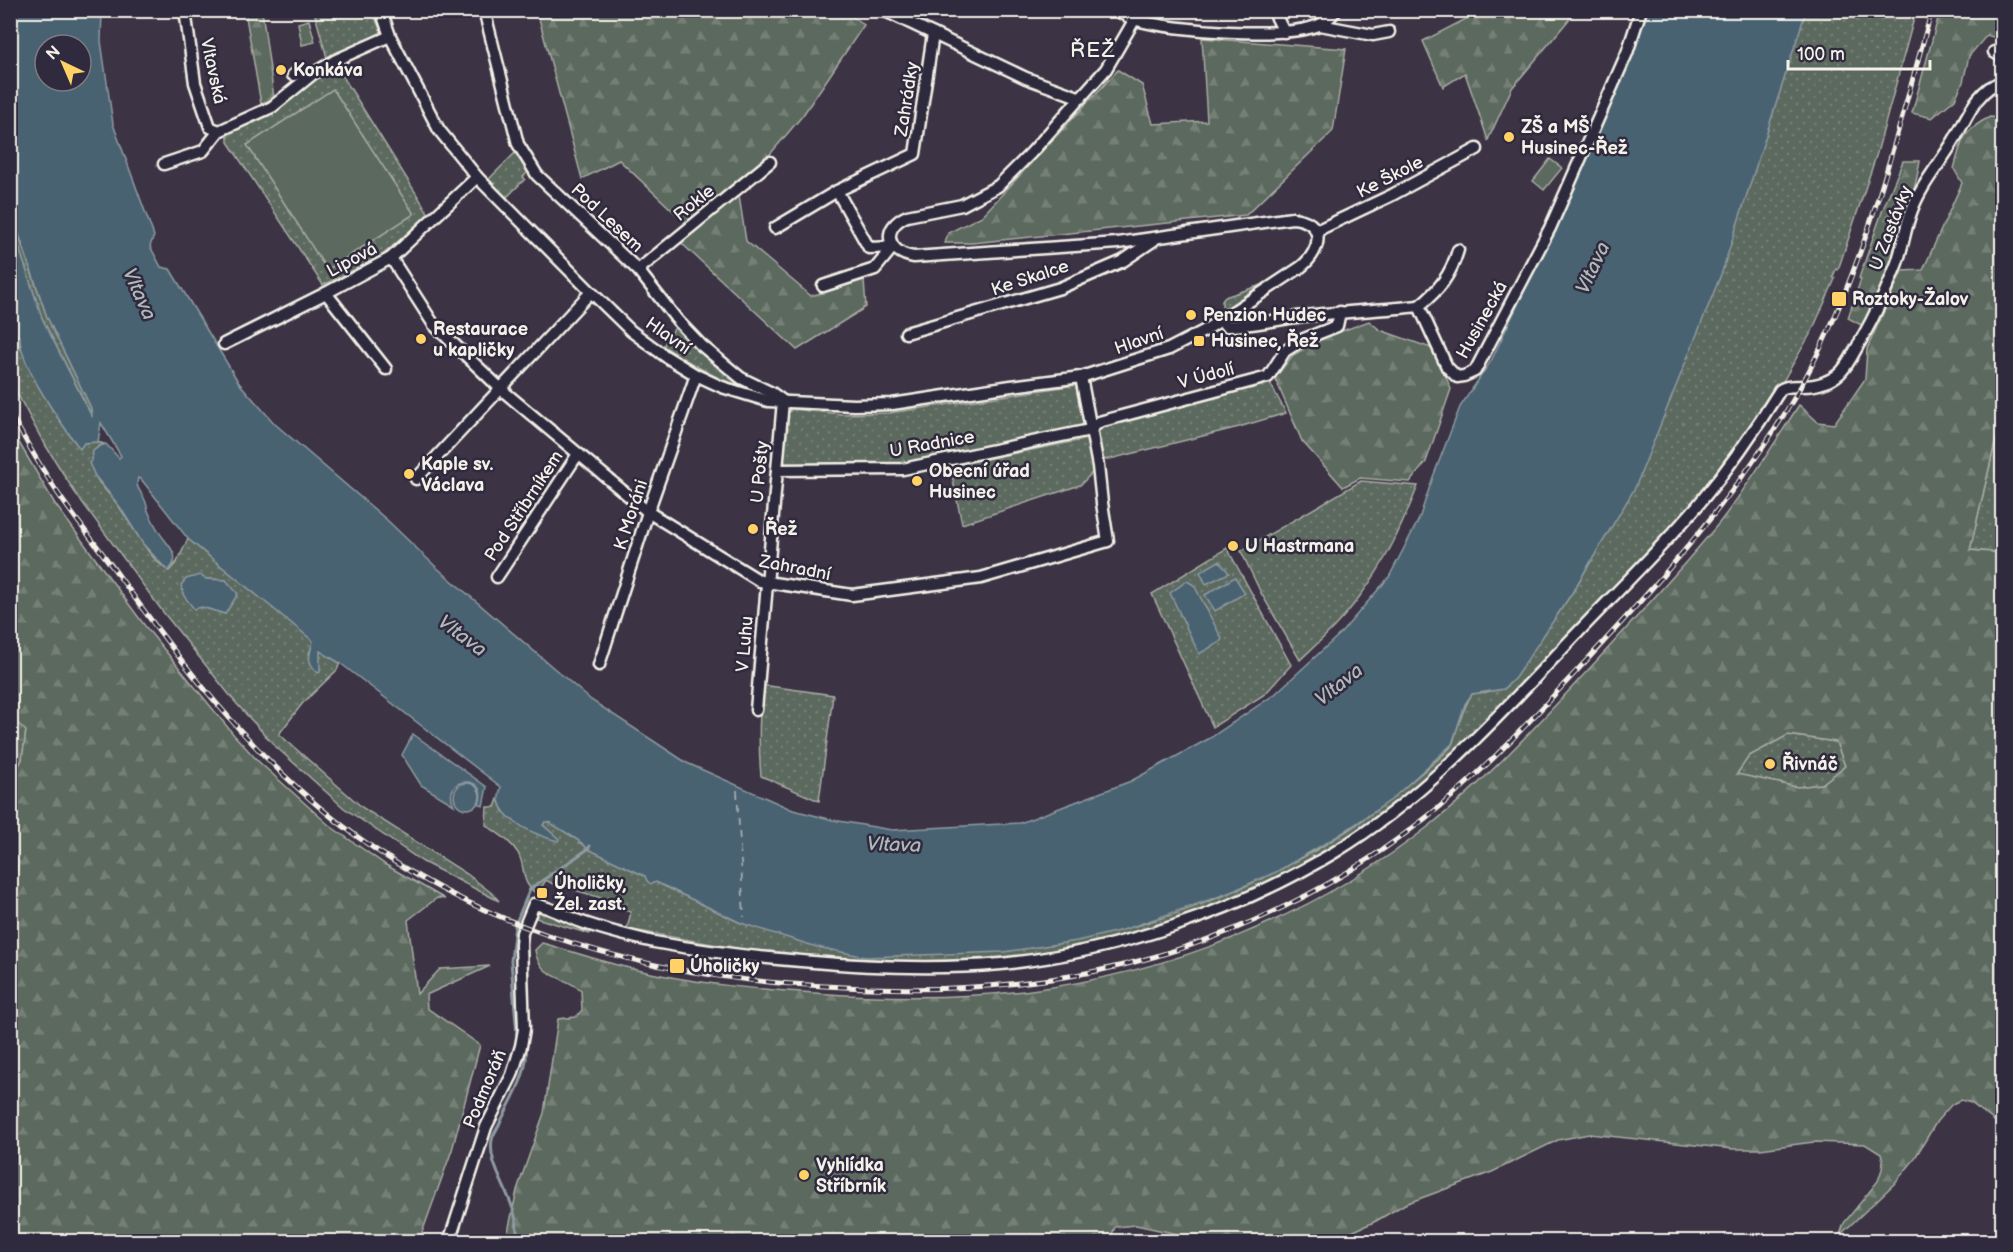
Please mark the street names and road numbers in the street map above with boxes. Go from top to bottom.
street label: Vltavská [196,36,230,106]
street label: Zahrádky [891,59,923,139]
street label: Ke Škole [1353,150,1427,203]
street label: Pod Lesem [567,179,647,257]
street label: Rokle [669,180,719,226]
street label: U Zastávky [1865,182,1917,273]
street label: Lipová [323,238,381,282]
street label: Ke Skalce [989,256,1072,300]
street label: Husinecká [1452,278,1512,362]
street label: Hlavní [641,313,695,359]
street label: Hlavní [1112,323,1167,359]
street label: V Údolí [1175,356,1237,394]
street label: U Radnice [888,426,976,462]
street label: U Pošty [747,439,773,504]
street label: Pod Stříbrníkem [480,447,568,565]
street label: K Moráni [610,477,652,553]
street label: Zahradní [757,551,833,585]
street label: V Luhu [732,615,758,673]
street label: Podmoráň [459,1047,511,1131]

